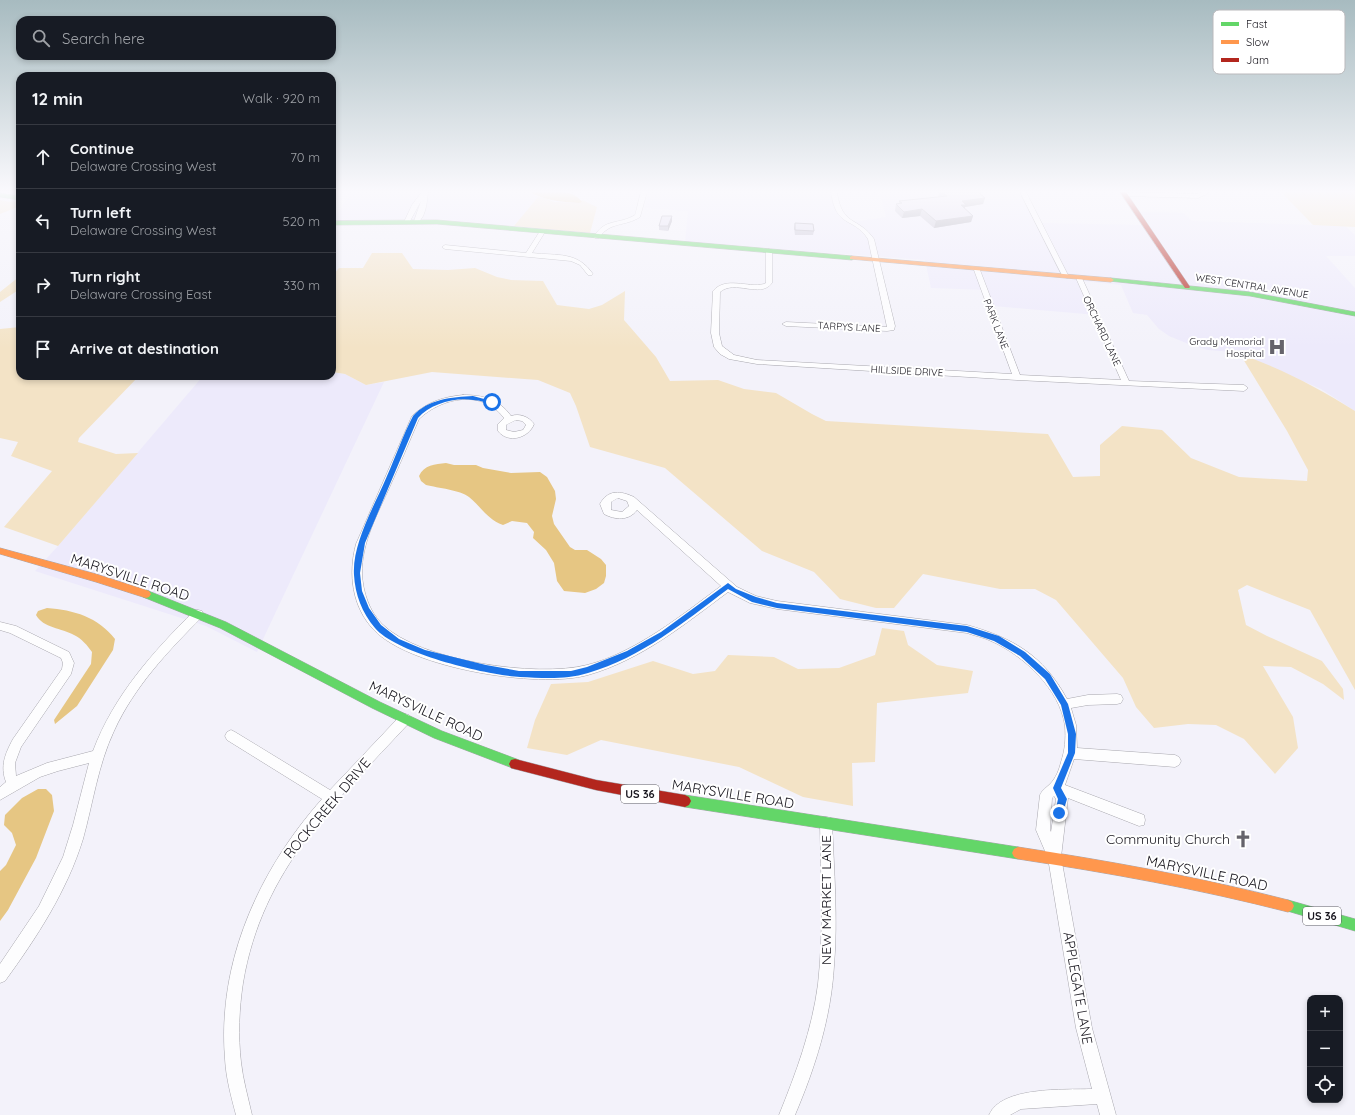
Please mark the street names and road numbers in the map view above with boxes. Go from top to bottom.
street label: WEST CENTRAL AVENUE [1194,271,1310,301]
street label: ORCHARD LANE [1080,294,1124,368]
street label: PARK LANE [980,297,1012,351]
street label: TARPYS LANE [817,319,881,335]
street label: HILLSIDE DRIVE [870,363,944,379]
street label: MARYSVILLE ROAD [68,549,192,605]
street label: MARYSVILLE ROAD [366,677,486,745]
street label: ROCKCREEK DRIVE [280,754,374,862]
street label: MARYSVILLE ROAD [671,775,795,813]
road number: US 36 [621,785,659,803]
street label: NEW MARKET LANE [817,835,835,965]
street label: MARYSVILLE ROAD [1145,851,1269,895]
road number: US 36 [1303,907,1341,925]
street label: APPLEGATE LANE [1059,930,1097,1046]

